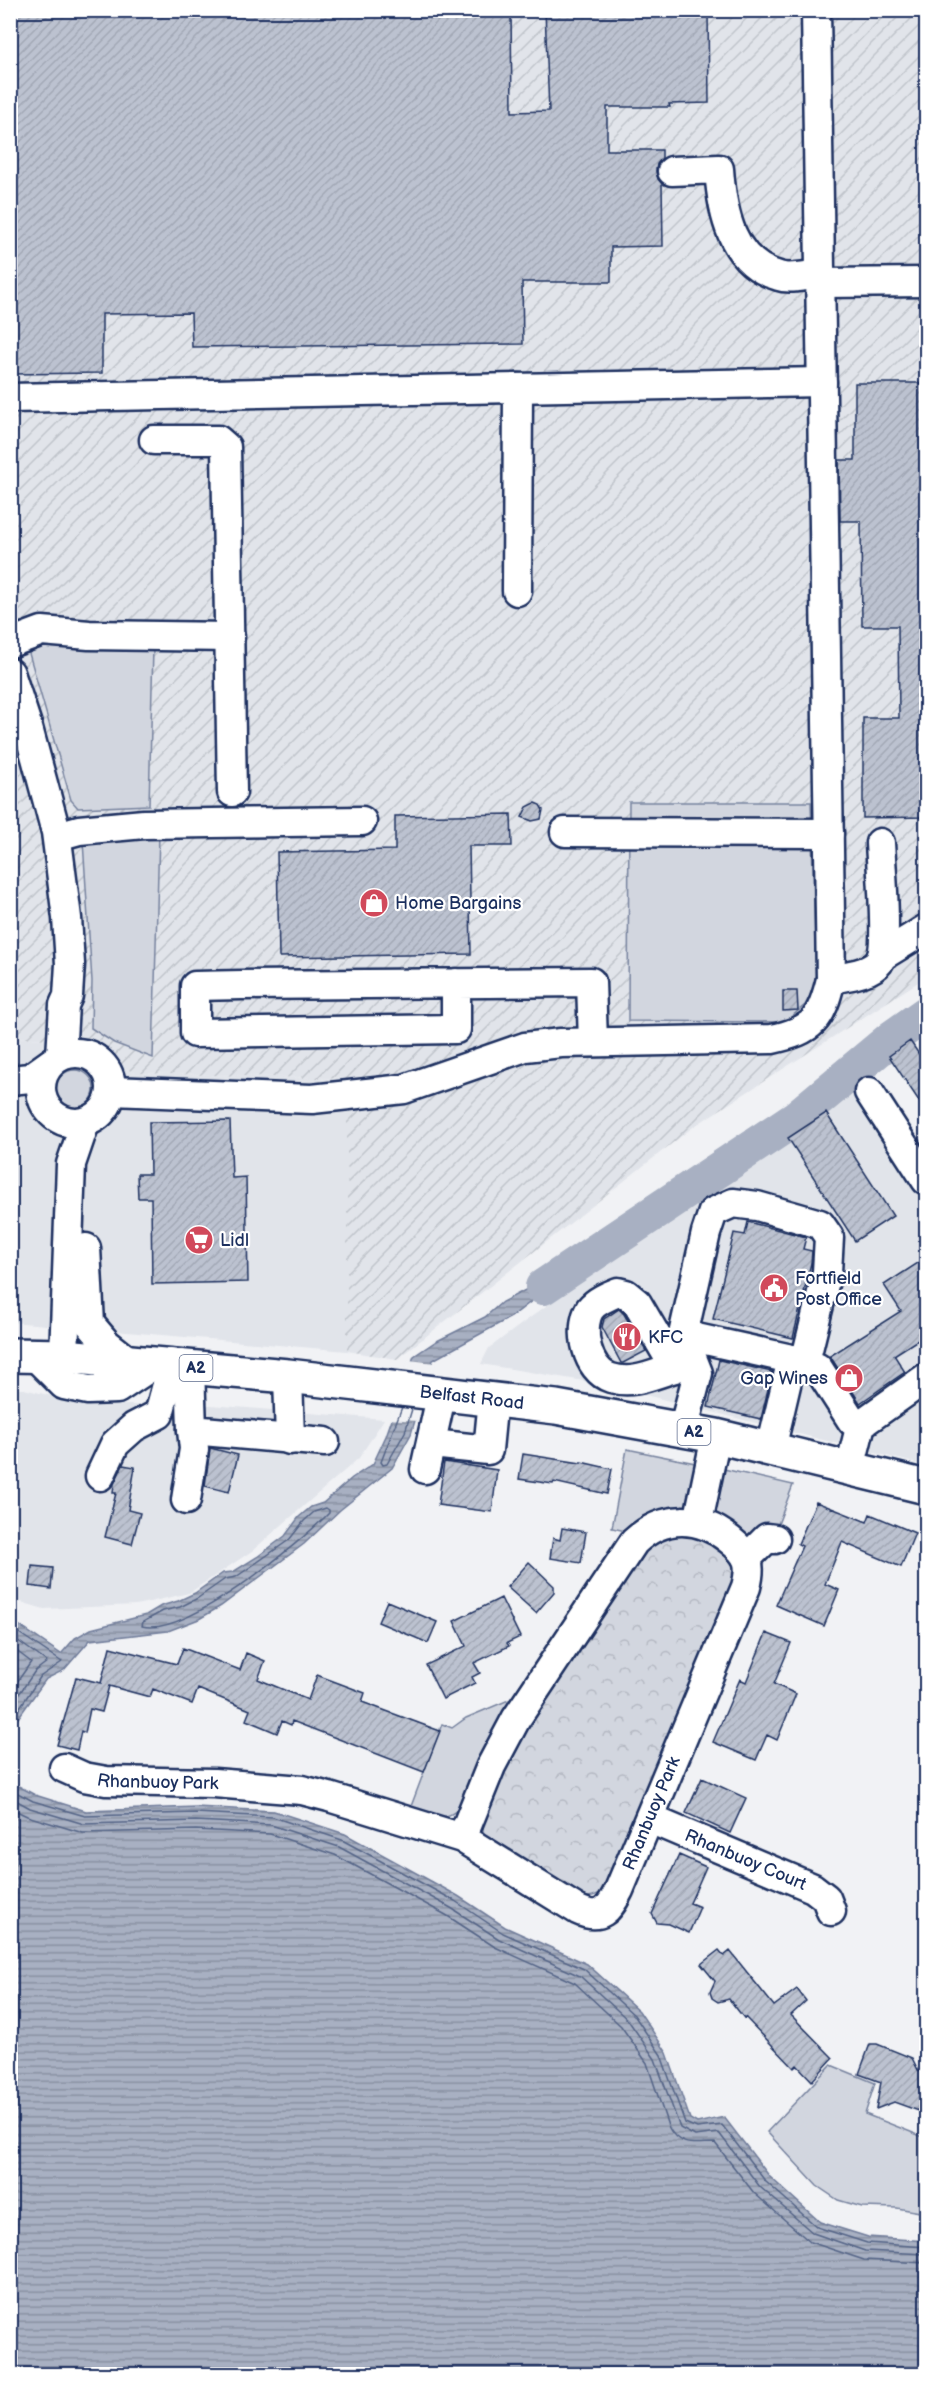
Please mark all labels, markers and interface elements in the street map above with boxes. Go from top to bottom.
shop icon: Home Bargains [358,887,390,919]
place label: Home Bargains [395,893,521,914]
supermarket icon: Lidl [183,1224,215,1256]
place label: Lidl [220,1230,249,1251]
place label: Fortfield Post Office [795,1268,882,1310]
public building icon: Fortfield Post Office [758,1272,790,1304]
restaurant icon: KFC [611,1321,643,1353]
place label: KFC [648,1327,683,1348]
road number: A2 [180,1355,212,1381]
shop icon: Gap Wines [833,1362,865,1394]
place label: Gap Wines [740,1368,828,1389]
street label: Belfast Road [418,1381,525,1414]
road number: A2 [678,1419,710,1445]
street label: Rhanbuoy Park [618,1753,684,1873]
street label: Rhanbuoy Park [95,1769,219,1794]
street label: Rhanbuoy Court [682,1824,810,1895]

